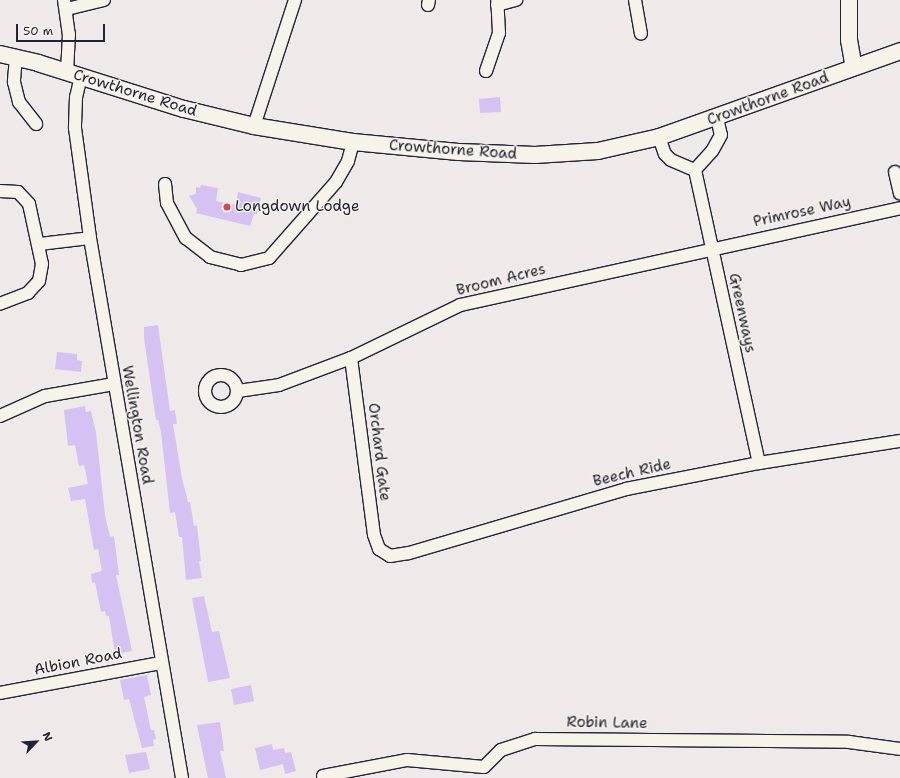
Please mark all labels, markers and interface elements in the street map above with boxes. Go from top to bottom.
scale bar [18,16,107,42]
text: 50 m [23,23,53,39]
street label: Crowthorne Road [71,66,199,120]
street label: Crowthorne Road [705,69,831,129]
street label: Crowthorne Road [388,137,518,163]
street label: Primrose Way [752,193,852,231]
place label: Longdown Lodge [235,198,359,216]
marker: Longdown Lodge [222,202,232,212]
street label: Broom Acres [454,260,548,300]
street label: Greenways [725,271,759,355]
street label: Wellington Road [118,364,156,486]
street label: Orchard Gate [364,402,394,502]
street label: Beech Ride [591,455,673,491]
street label: Albion Road [33,645,123,679]
street label: Robin Lane [566,713,648,733]
north arrow [16,722,56,762]
text: N [39,730,56,744]

